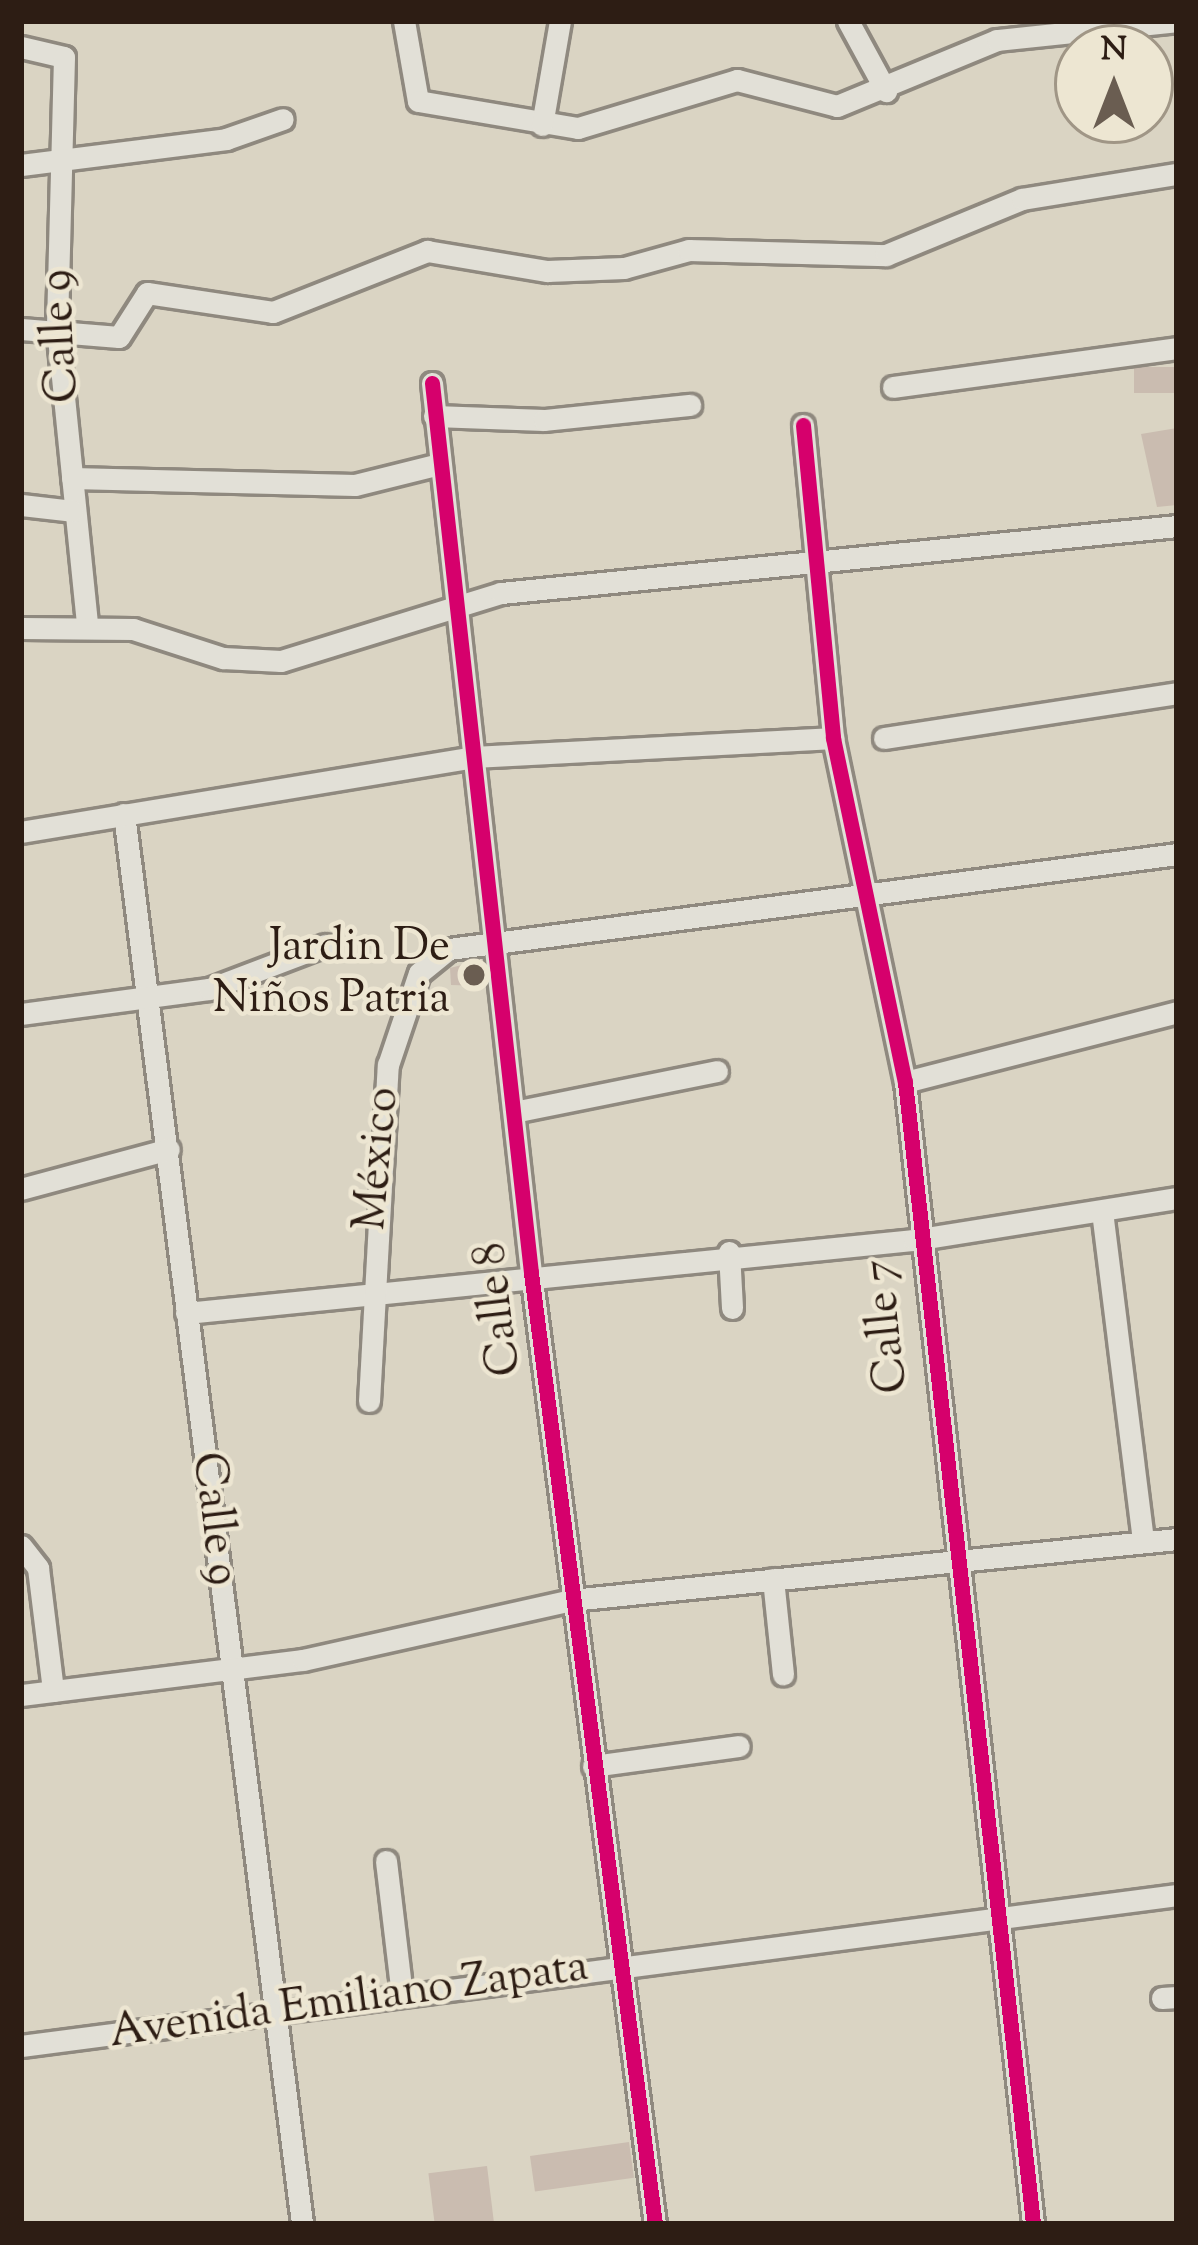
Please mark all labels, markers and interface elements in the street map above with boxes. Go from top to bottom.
north arrow [1054,24,1174,144]
text: N [1101,27,1127,75]
street label: Calle 9 [32,268,92,404]
place label: Jardin De Niños Patria [213,922,450,1028]
marker: Jardin De Niños Patria [461,962,487,988]
street label: México [346,1085,412,1233]
street label: Calle 8 [465,1239,535,1379]
street label: Calle 7 [854,1256,922,1396]
street label: Calle 9 [178,1449,248,1589]
street label: Avenida Emiliano Zapata [106,1942,592,2062]

